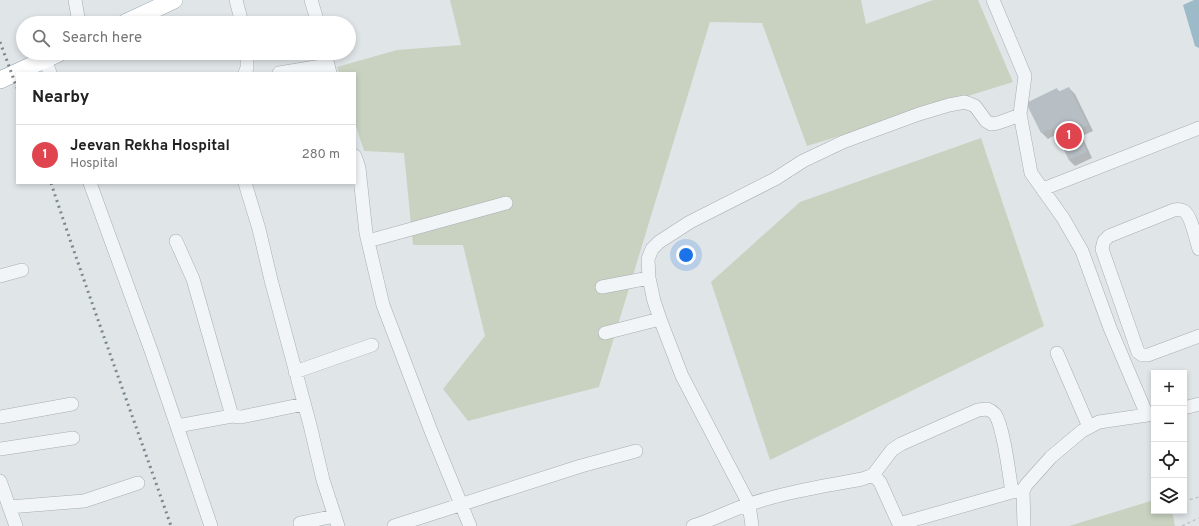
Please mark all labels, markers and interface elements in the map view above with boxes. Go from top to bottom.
search box [16,16,356,60]
icon: search [30,27,52,49]
text: Search here [62,29,142,48]
text: Nearby [32,87,89,109]
pin: 1 [1056,121,1082,151]
text: Jeevan Rekha Hospital [70,137,230,156]
text: 1 [42,147,48,163]
text: 280 m [302,147,340,163]
text: Hospital [70,156,118,172]
your location [676,245,696,265]
map controls [1151,370,1187,514]
button: + [1151,370,1187,406]
button: − [1151,406,1187,442]
button: locate [1151,442,1187,478]
button: layers [1151,478,1187,514]

